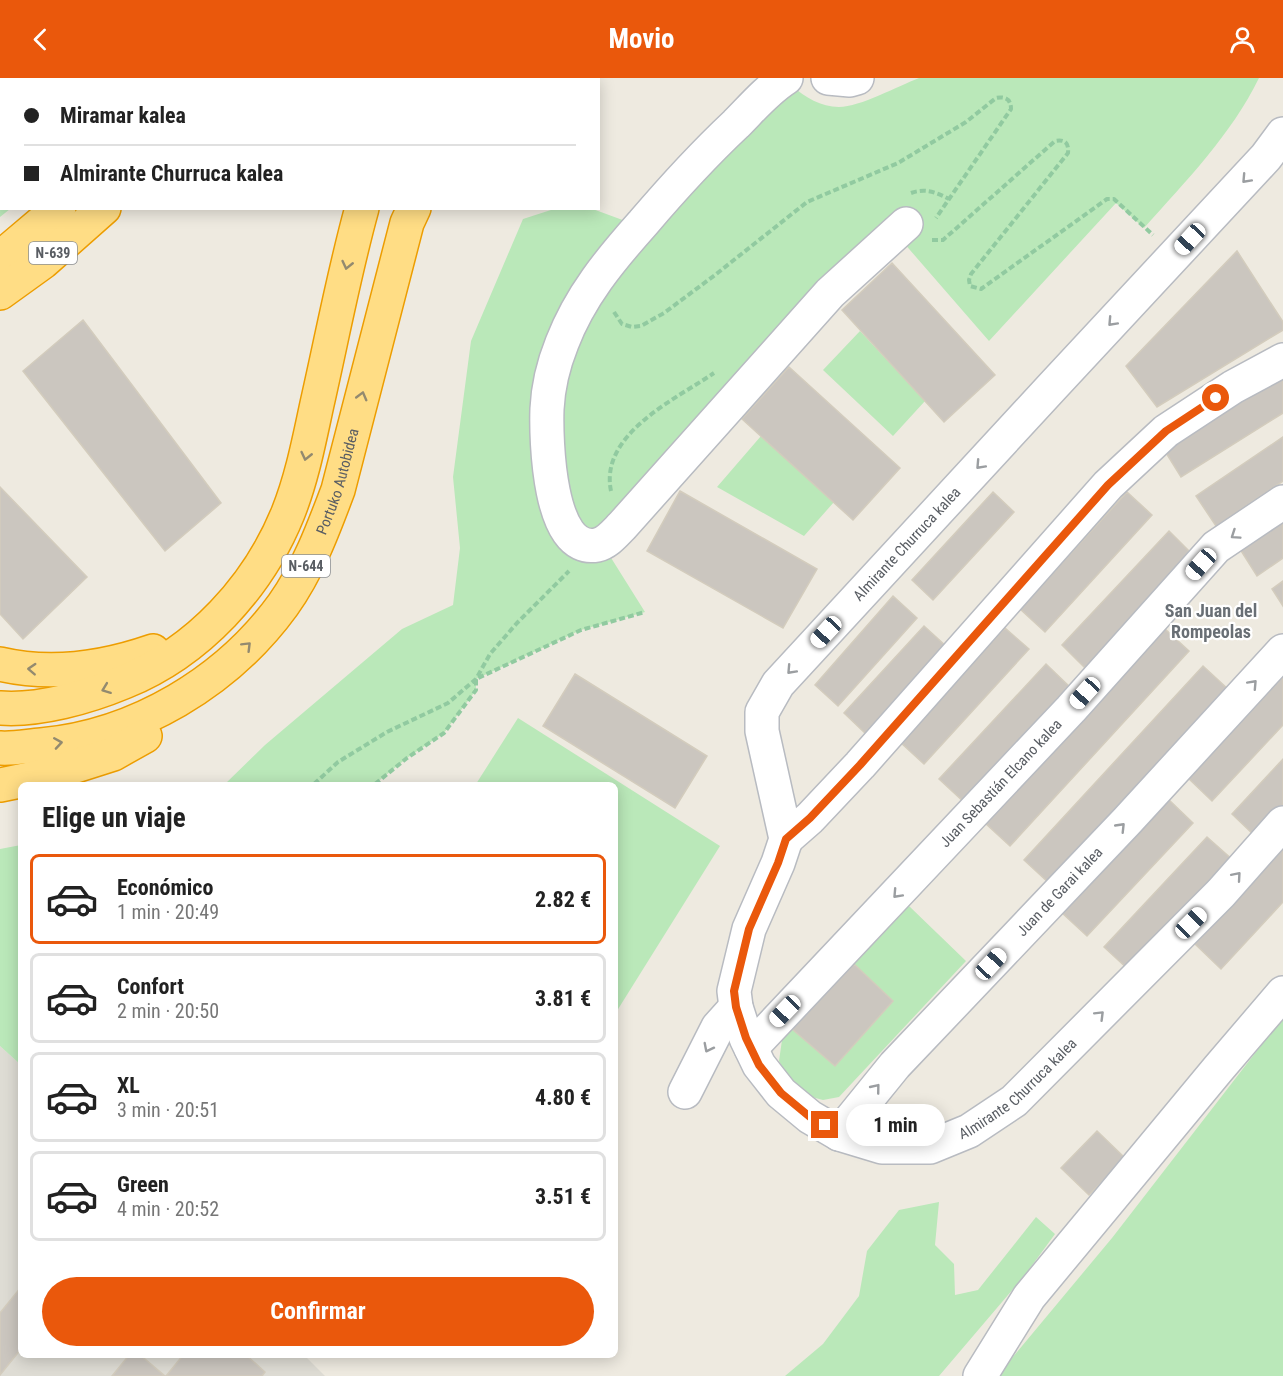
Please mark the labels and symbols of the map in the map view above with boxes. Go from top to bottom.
one-way arrow [1242,172,1253,183]
car [1171,220,1209,258]
road number: N-639 [29,242,77,264]
one-way arrow [341,260,354,270]
one-way arrow [1109,314,1120,325]
route start [1202,384,1229,411]
one-way arrow [355,392,368,402]
street label: Portuko Autobidea [313,426,363,537]
one-way arrow [300,450,313,460]
one-way arrow [976,458,987,468]
street label: Almirante Churruca kalea [850,483,964,605]
one-way arrow [1230,528,1241,539]
car [1182,545,1220,583]
road number: N-644 [282,555,330,577]
district label: San Juan del Rompeolas [1165,600,1257,642]
car [807,613,845,651]
one-way arrow [239,642,250,653]
one-way arrow [28,663,37,676]
one-way arrow [787,663,798,674]
car [1066,674,1104,712]
one-way arrow [1246,680,1257,690]
one-way arrow [102,682,113,694]
street label: Juan Sebastián Elcano kalea [936,716,1066,851]
one-way arrow [54,737,63,749]
one-way arrow [1114,824,1125,835]
street label: Juan de Garai kalea [1013,843,1106,940]
one-way arrow [1230,872,1241,883]
one-way arrow [893,887,904,897]
car [1172,904,1210,942]
car [972,945,1010,983]
car [766,992,804,1030]
one-way arrow [1093,1011,1104,1022]
street label: Almirante Churruca kalea [956,1034,1080,1143]
one-way arrow [703,1042,715,1053]
one-way arrow [869,1084,880,1095]
callout: 1 min [846,1104,945,1146]
route end [811,1111,838,1138]

